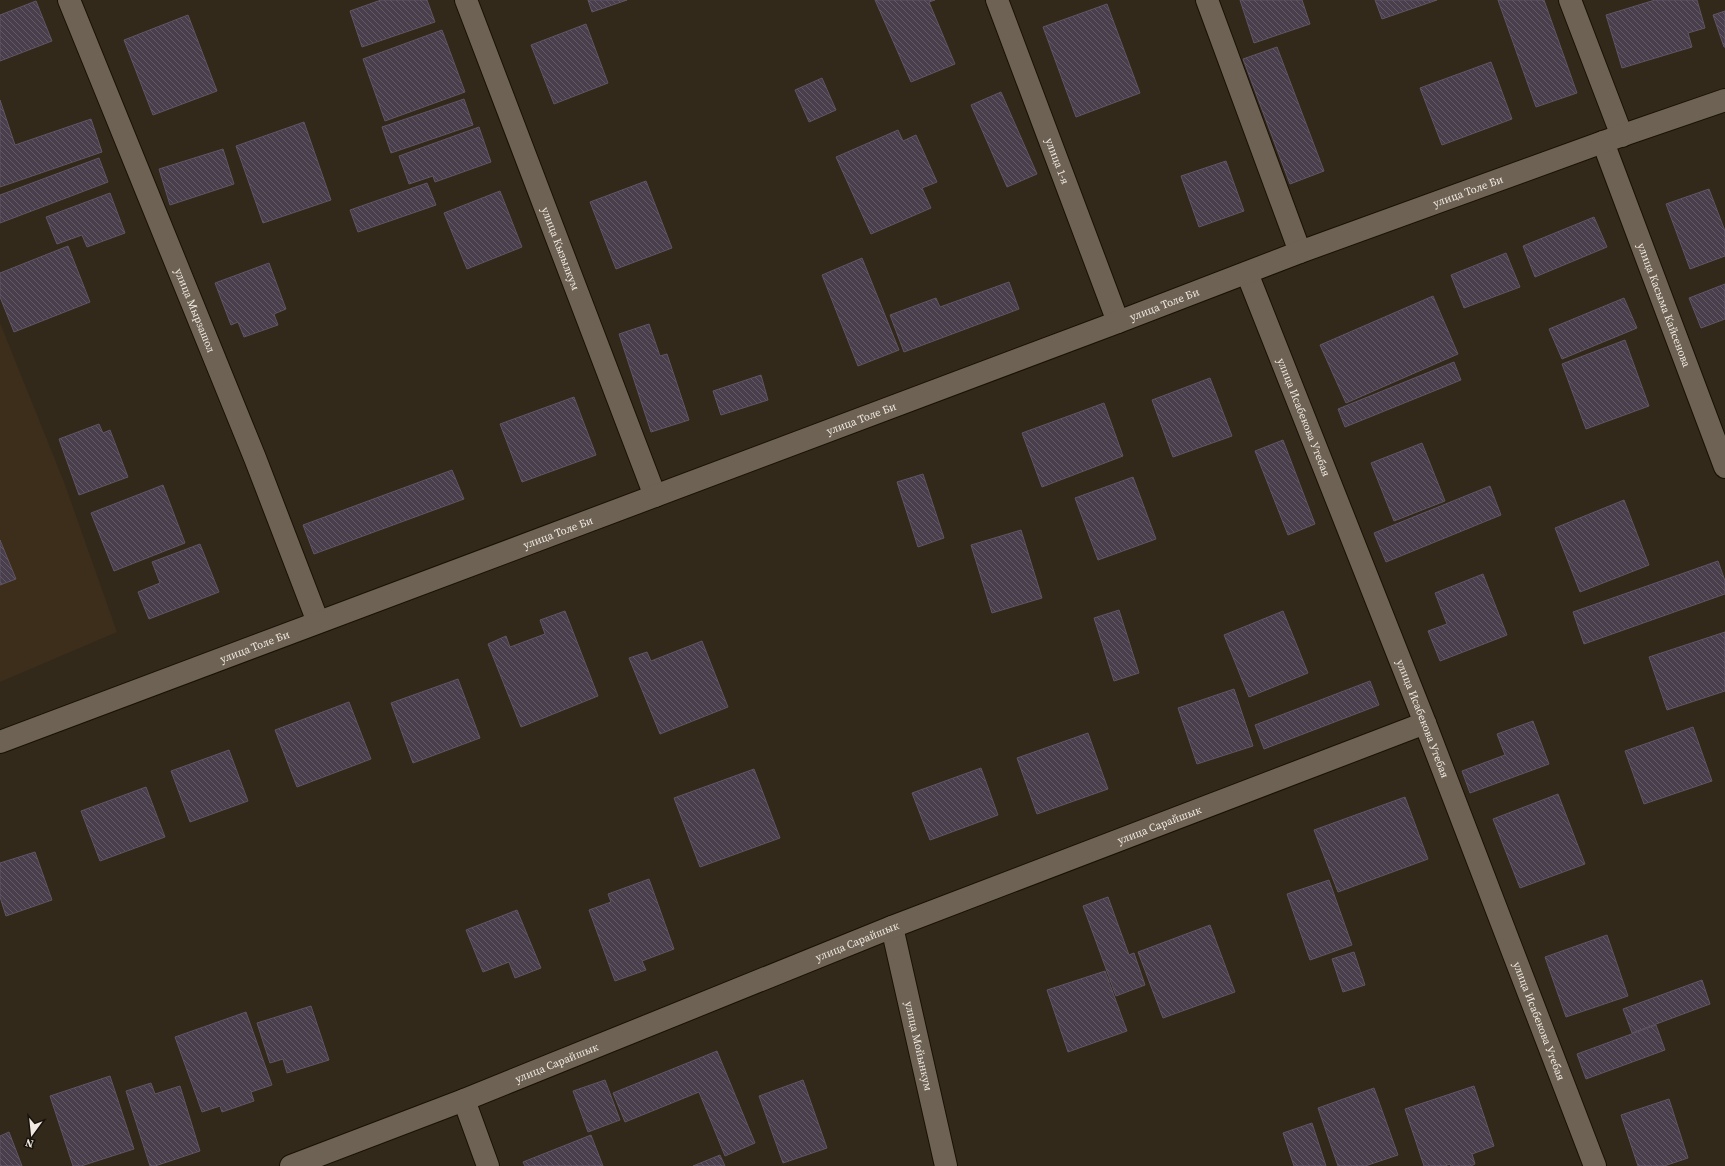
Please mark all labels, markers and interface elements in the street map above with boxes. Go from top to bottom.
street label: улица 1-я [1042,136,1073,186]
street label: улица Толе Би [1431,171,1505,211]
street label: улица Кызылкум [538,205,583,292]
street label: улица Касыма Кайсенова [1634,241,1694,369]
street label: улица Мырзашол [171,266,219,355]
street label: улица Толе Би [1127,284,1201,324]
street label: улица Исабекова Утебая [1274,356,1334,479]
street label: улица Толе Би [824,399,898,438]
street label: улица Толе Би [521,512,595,552]
street label: улица Толе Би [218,626,292,666]
street label: улица Исабекова Утебая [1393,657,1453,780]
street label: улица Сарайшык [1115,802,1203,848]
street label: улица Сарайшык [813,918,901,965]
street label: улица Исабекова Утебая [1510,959,1569,1083]
street label: улица Мойынкум [901,1000,936,1092]
street label: улица Сарайшык [513,1039,601,1086]
north arrow [12,1114,52,1154]
text: N [24,1135,35,1151]

